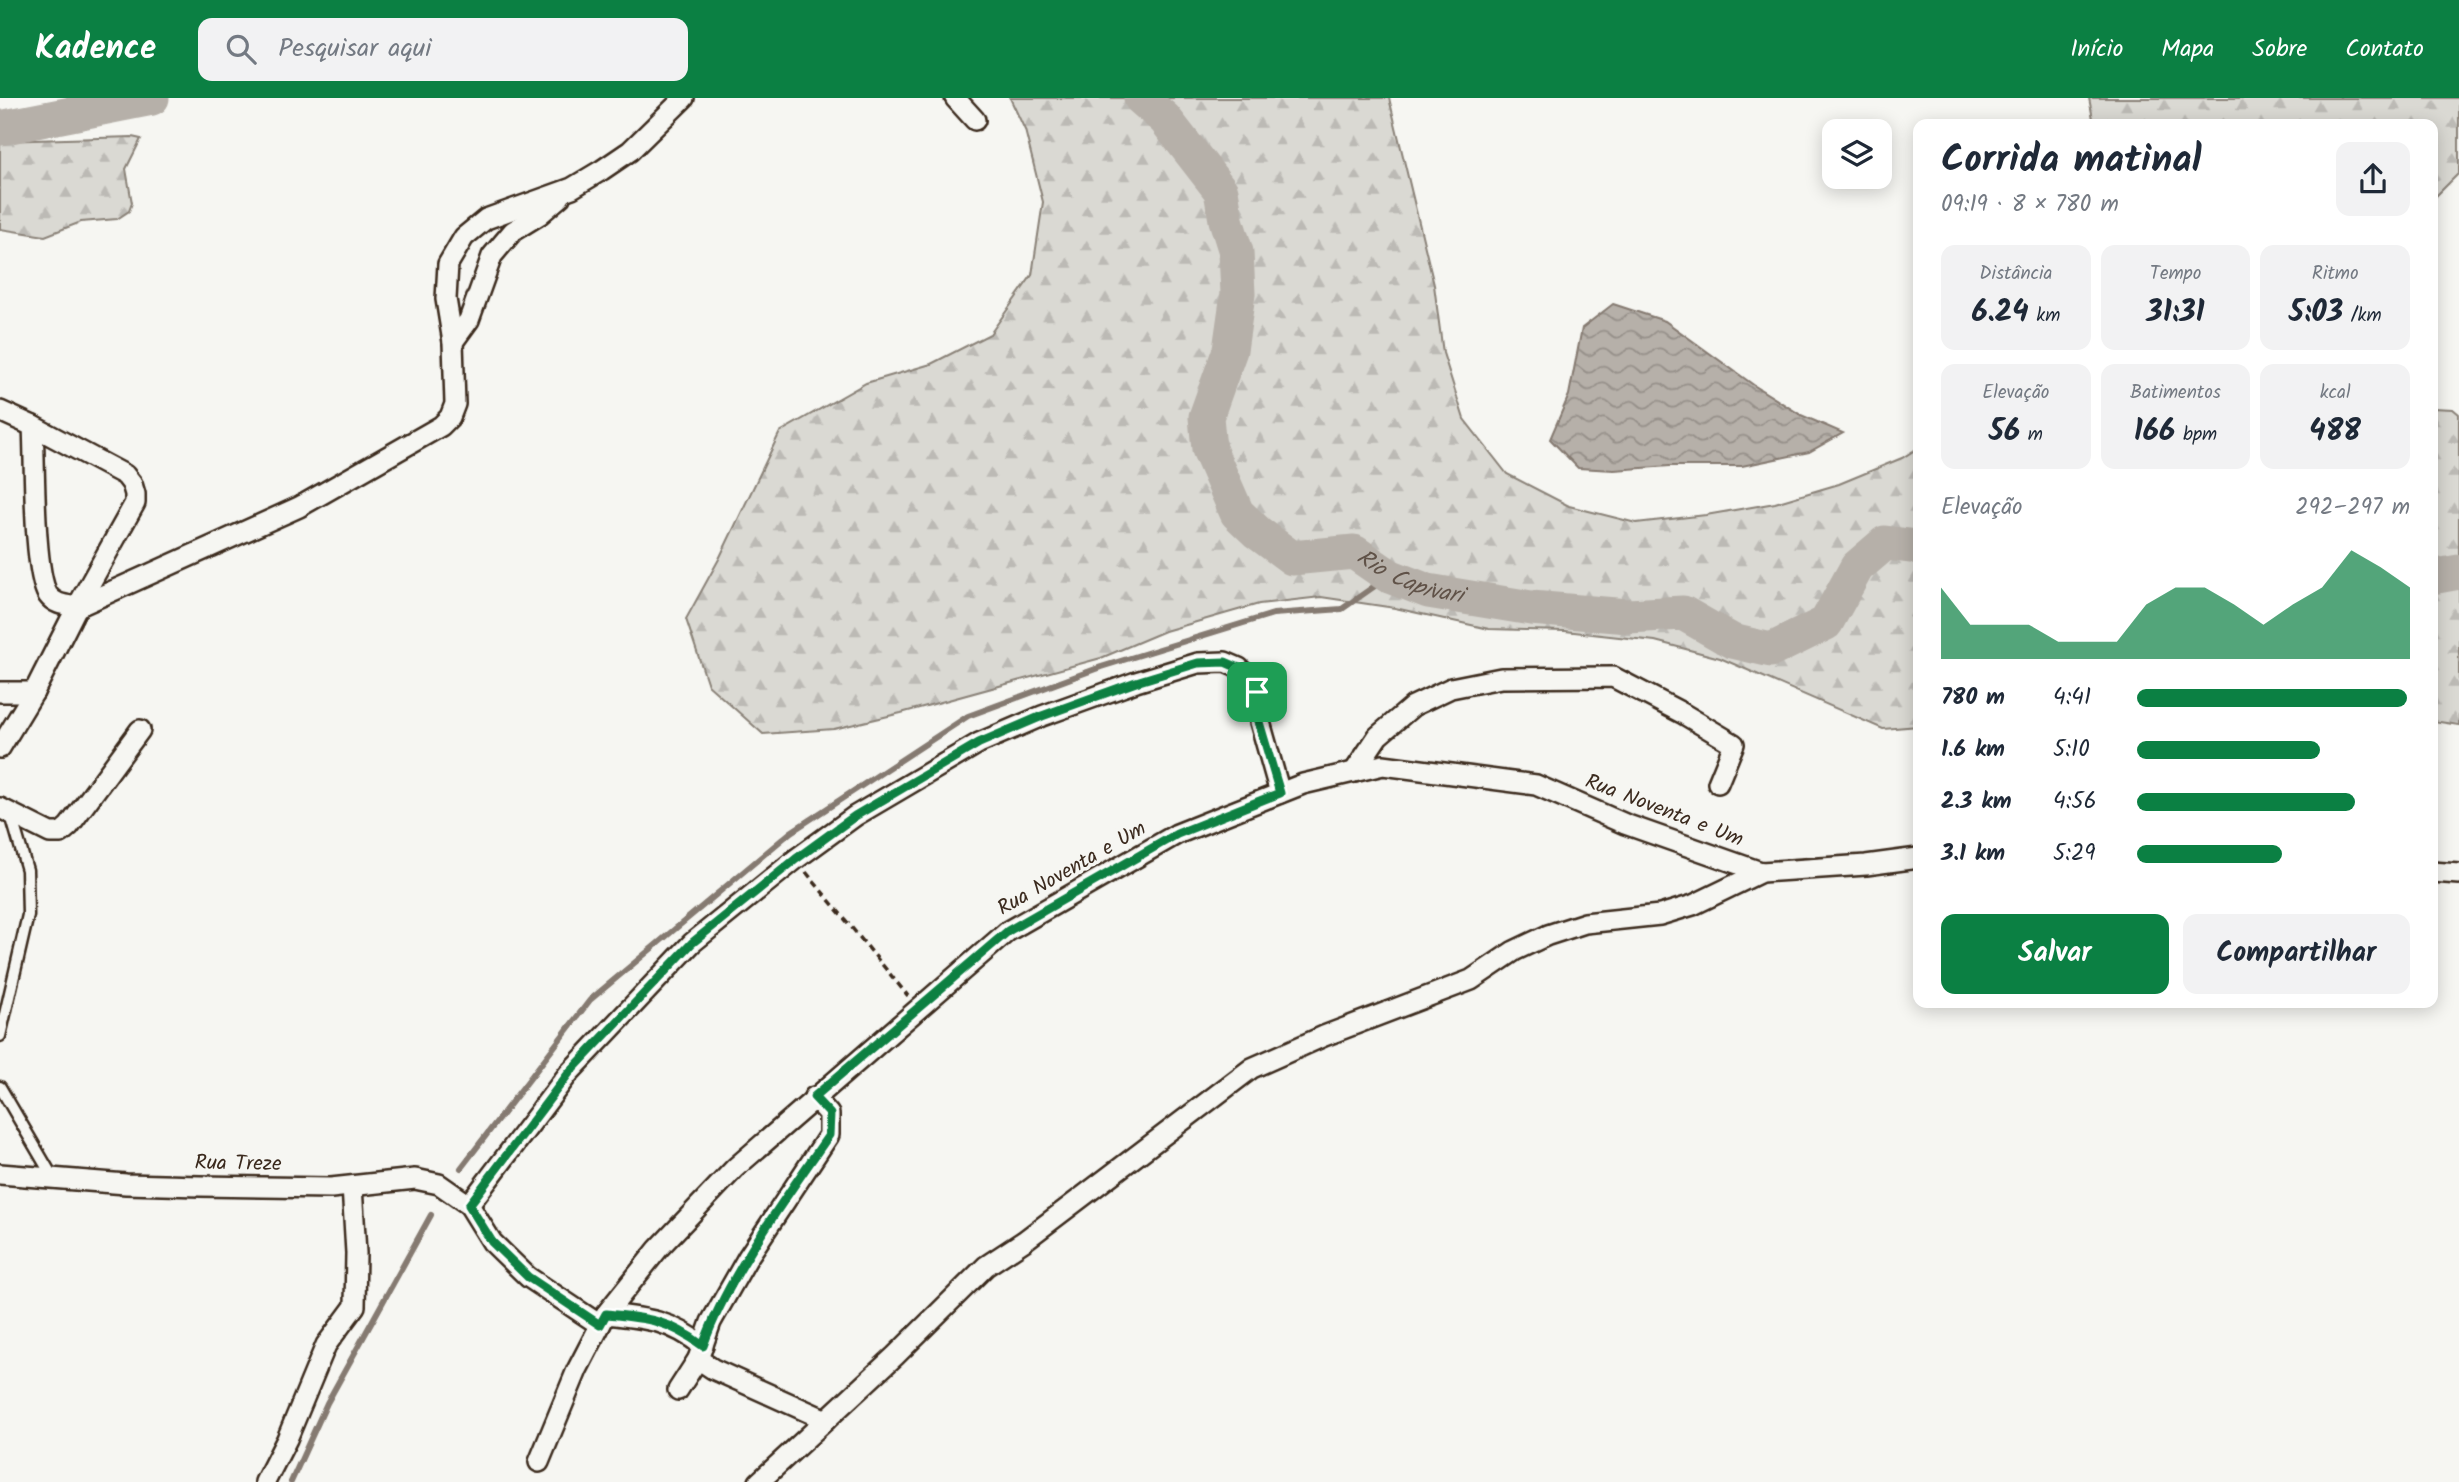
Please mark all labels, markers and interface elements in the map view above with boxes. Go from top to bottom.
search box [198,18,688,81]
text: Kadence [35,23,156,76]
text: Pesquisar aqui [278,28,432,70]
icon: search [222,30,260,68]
text: Início [2070,30,2123,69]
text: Mapa [2161,30,2214,69]
text: Sobre [2252,30,2307,69]
text: Contato [2345,30,2424,69]
map controls [1822,119,1892,189]
button: layers [1822,119,1892,189]
text: Corrida matinal [1941,131,2202,191]
button: share [2336,142,2410,216]
text: 09:19 · 8 × 780 m [1941,187,2119,223]
text: Distância [1979,259,2052,289]
text: Tempo [2150,259,2201,289]
text: Ritmo [2312,259,2359,289]
text: 6.24 [1971,289,2029,337]
text: 31:31 [2146,289,2205,337]
text: 5:03 [2289,289,2343,337]
text: km [2029,301,2060,331]
text: /km [2343,301,2382,331]
text: Elevação [1982,378,2049,408]
text: Batimentos [2130,378,2221,408]
text: kcal [2320,378,2351,408]
text: 56 [1989,408,2020,456]
text: 166 [2134,408,2175,456]
text: 488 [2309,408,2361,456]
text: m [2020,420,2043,450]
text: bpm [2175,420,2217,450]
text: Elevação [1941,490,2023,526]
text: 292–297 m [2295,490,2410,526]
water label: Rio Capivari [1349,541,1470,615]
pin [1227,662,1287,722]
icon: arrive [1238,673,1276,711]
text: 780 m [1941,680,2005,716]
text: 4:41 [2053,680,2091,716]
text: 1.6 km [1941,732,2005,768]
text: 5:10 [2053,732,2090,768]
street label: Rua Noventa e Um [1580,766,1748,856]
text: 2.3 km [1941,784,2011,820]
text: 4:56 [2053,784,2096,820]
street label: Rua Noventa e Um [991,813,1153,925]
text: 3.1 km [1941,836,2005,872]
text: 5:29 [2053,836,2096,872]
button: Salvar [1941,914,2169,994]
button: Compartilhar [2183,914,2410,994]
street label: Rua Treze [194,1147,282,1181]

